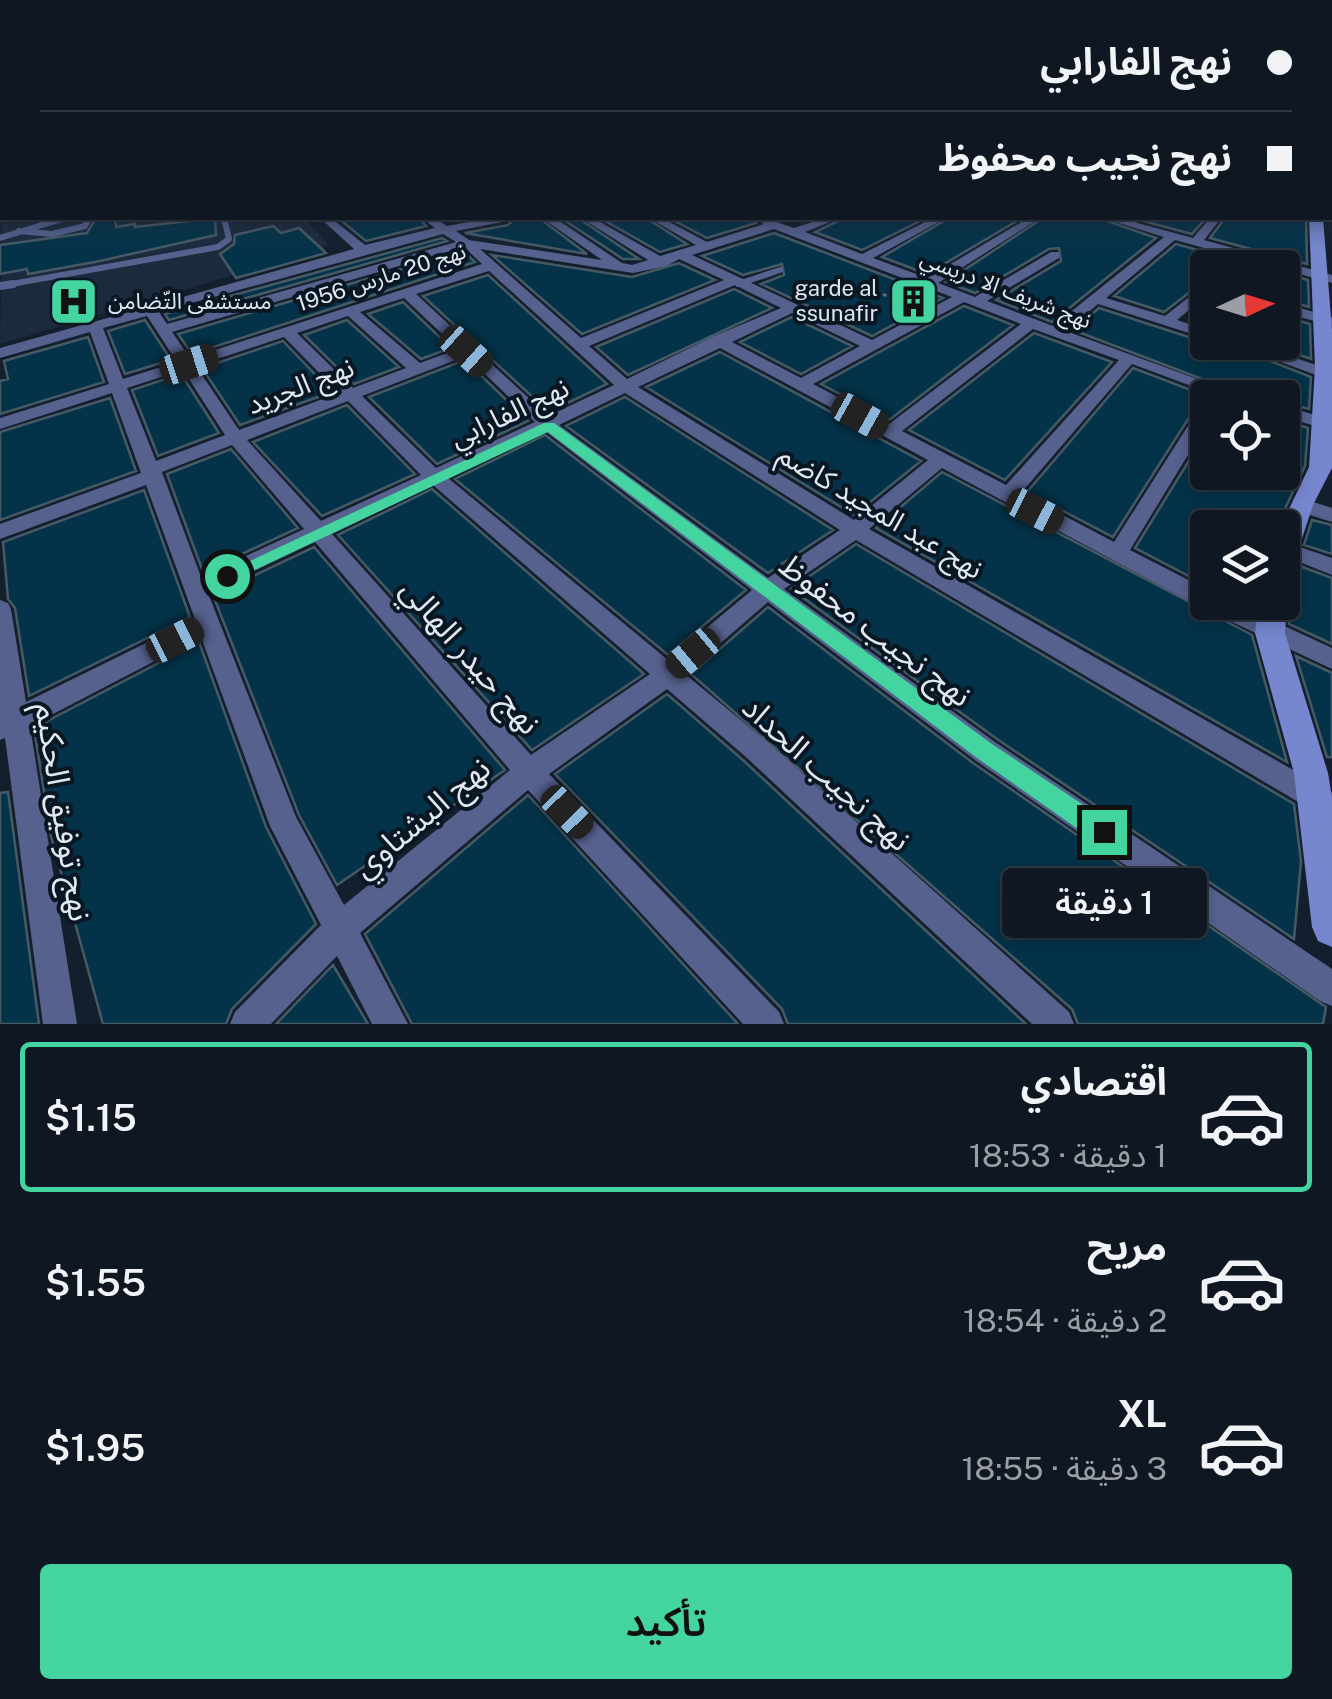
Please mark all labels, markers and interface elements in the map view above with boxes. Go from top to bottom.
text: نهج الفارابي [1040,39,1232,84]
text: نهج نجيب محفوظ [938,135,1232,180]
street label: نهج 20 مارس 1956 [293,237,470,320]
street label: نهج شريف الا دريسي [915,244,1095,337]
north arrow [1190,250,1300,360]
map controls [1190,250,1300,620]
hospital icon: مستشفى التّضامن [47,275,99,327]
place label: garde al ssunafir [794,275,878,326]
building icon: garde al ssunafir [887,275,939,327]
place label: مستشفى التّضامن [108,288,272,314]
car [434,320,498,382]
car [156,340,222,388]
street label: نهج الجريد [242,350,360,425]
street label: نهج الفارابي [444,370,576,459]
button: locate [1190,380,1300,490]
car [826,388,894,444]
street label: نهج عبد المجيد كاضم [770,437,989,590]
car [1001,484,1069,538]
button: layers [1190,510,1300,620]
street label: نهج نجيب محفوظ [769,546,979,719]
route start [205,554,250,599]
street label: نهج حيدر الهالي [389,571,549,746]
car [141,613,209,667]
car [660,622,726,684]
street label: نهج نجيب الحداد [731,688,919,863]
street label: نهج توفيق الحكيم [23,700,100,925]
street label: نهج البشتاوي [345,749,501,890]
car [535,780,599,844]
route end [1082,810,1127,855]
callout: 1 دقيقة [1002,867,1206,937]
text: 1 دقيقة [1055,884,1154,921]
text: اقتصادي [1021,1059,1167,1104]
icon: car [1197,1072,1287,1162]
text: $1.15 [45,1095,137,1140]
text: 1 دقيقة · 18:53 [969,1137,1167,1174]
text: مريح [1087,1224,1167,1269]
icon: car [1197,1237,1287,1327]
text: $1.55 [45,1260,146,1305]
text: 2 دقيقة · 18:54 [963,1302,1167,1339]
text: XL [1118,1391,1167,1436]
icon: car [1197,1402,1287,1492]
text: $1.95 [45,1425,145,1470]
text: 3 دقيقة · 18:55 [962,1450,1167,1487]
button: تأكيد [40,1564,1292,1679]

